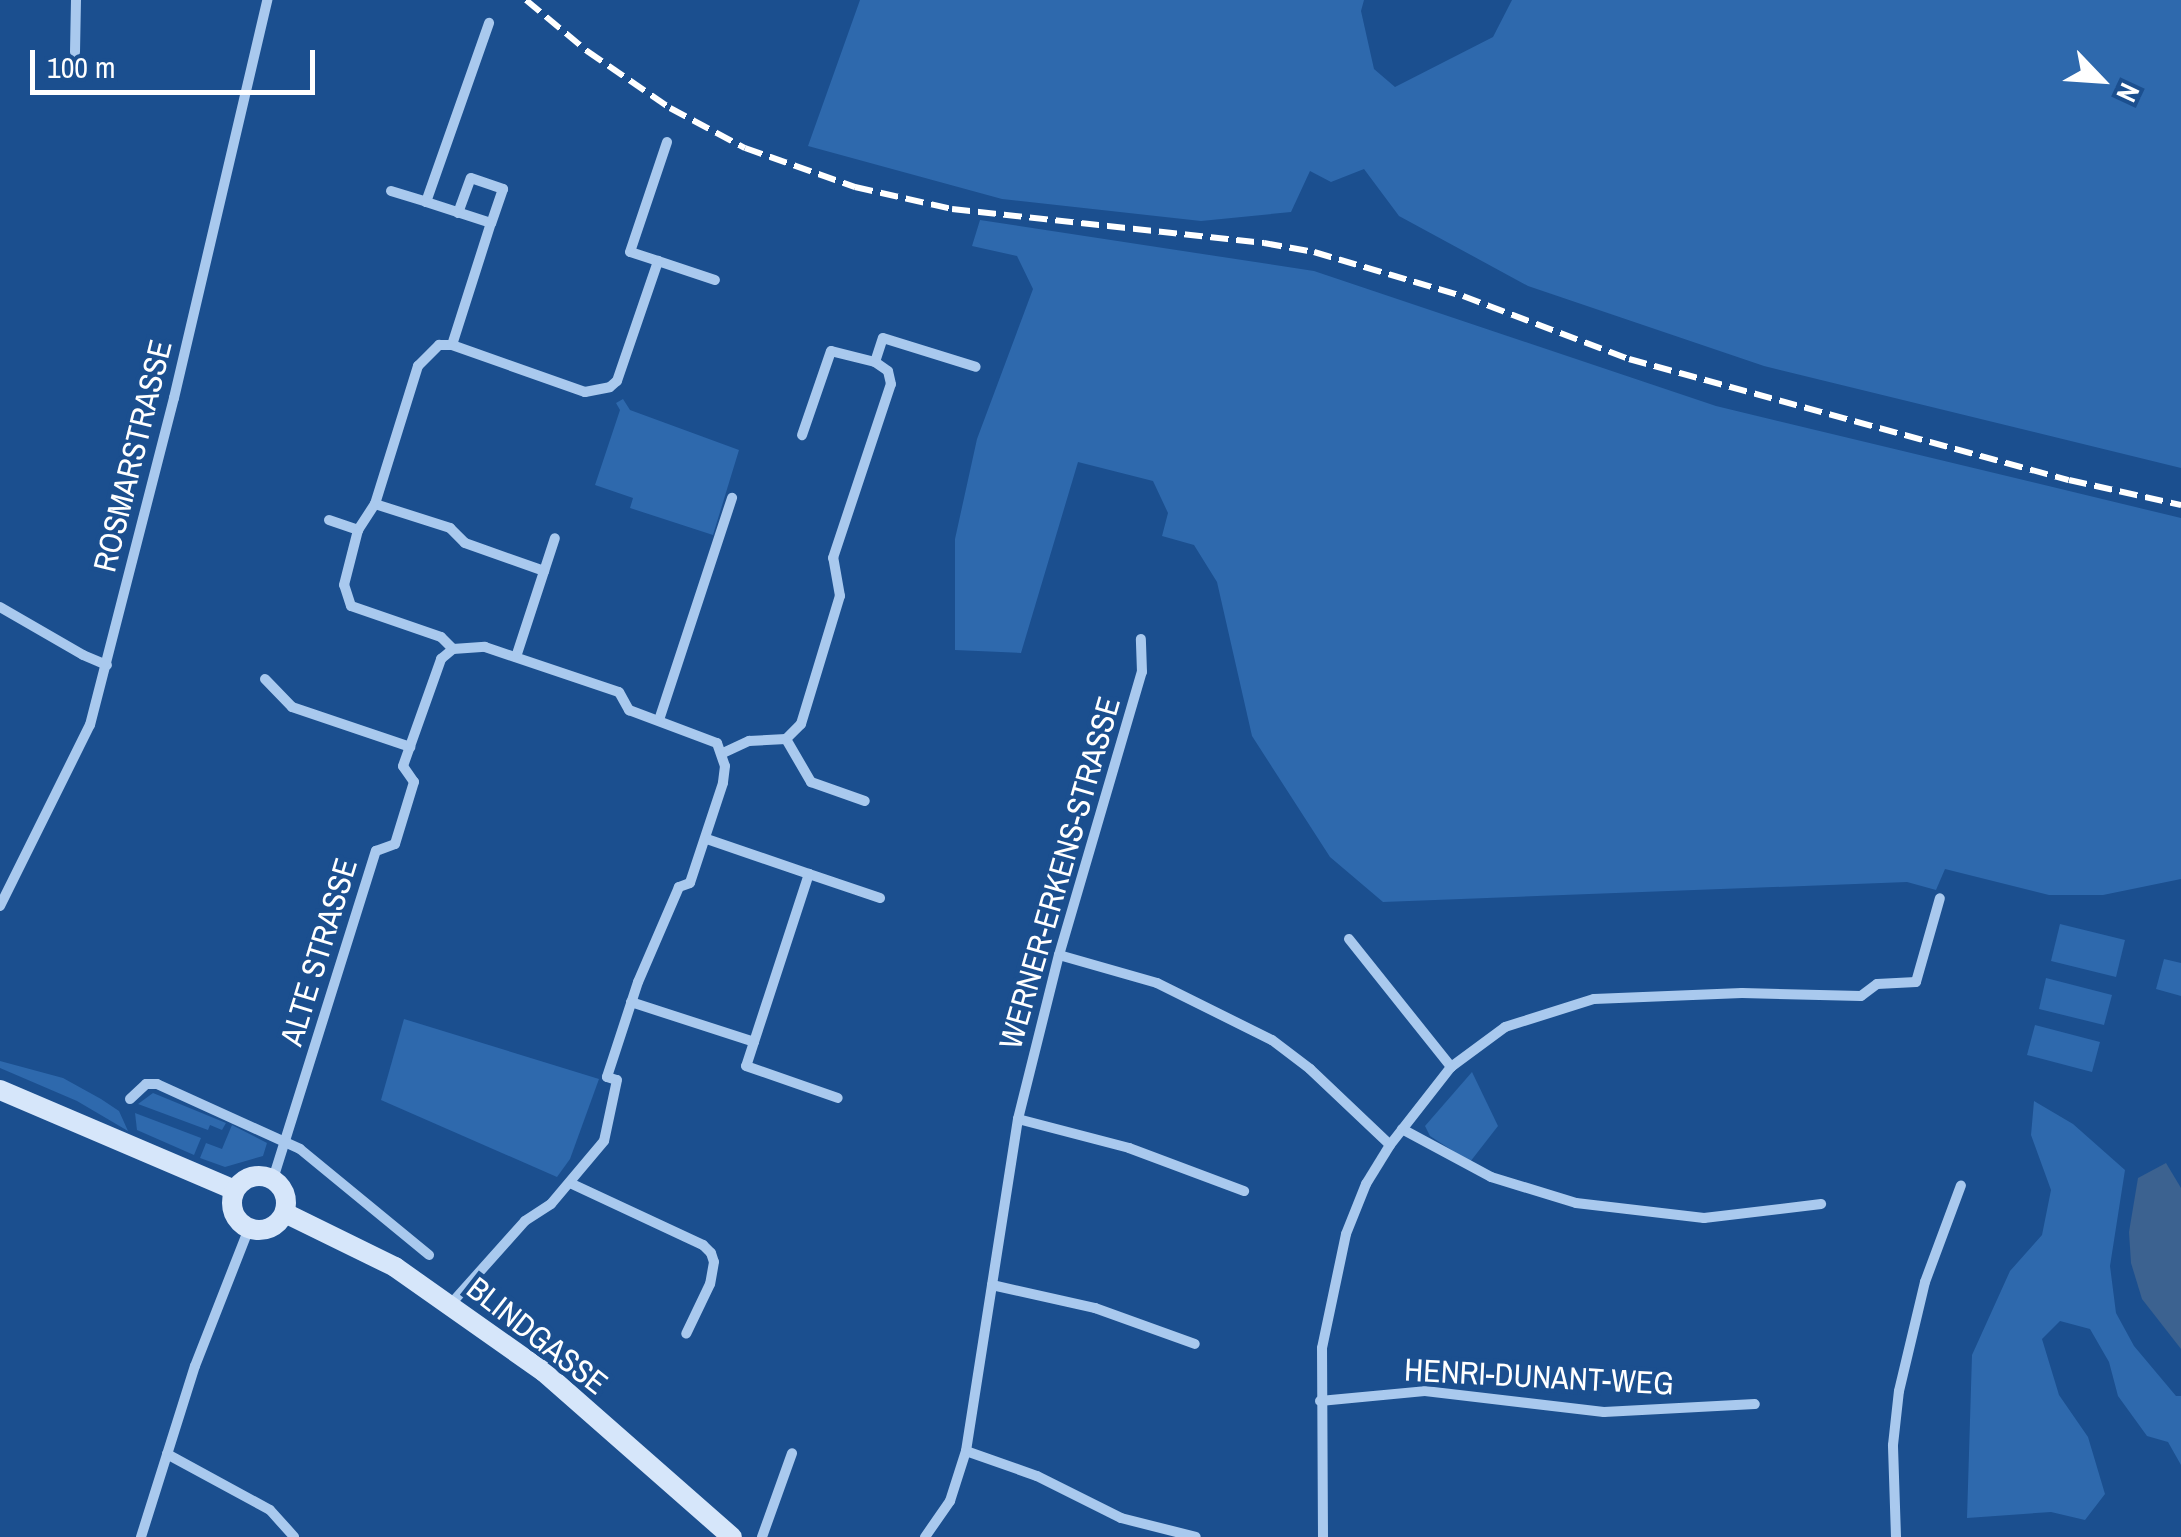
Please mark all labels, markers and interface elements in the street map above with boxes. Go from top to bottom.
scale bar [35,30,320,92]
north arrow [2051,30,2151,130]
text: 100 m [47,47,115,87]
text: N [2107,77,2149,108]
street label: ROSMARSTRASSE [86,336,180,576]
street label: WERNER-ERKENS-STRASSE [991,693,1129,1053]
street label: ALTE STRASSE [272,854,366,1050]
street label: BLINDGASSE [459,1269,615,1403]
street label: HENRI-DUNANT-WEG [1403,1351,1675,1403]

